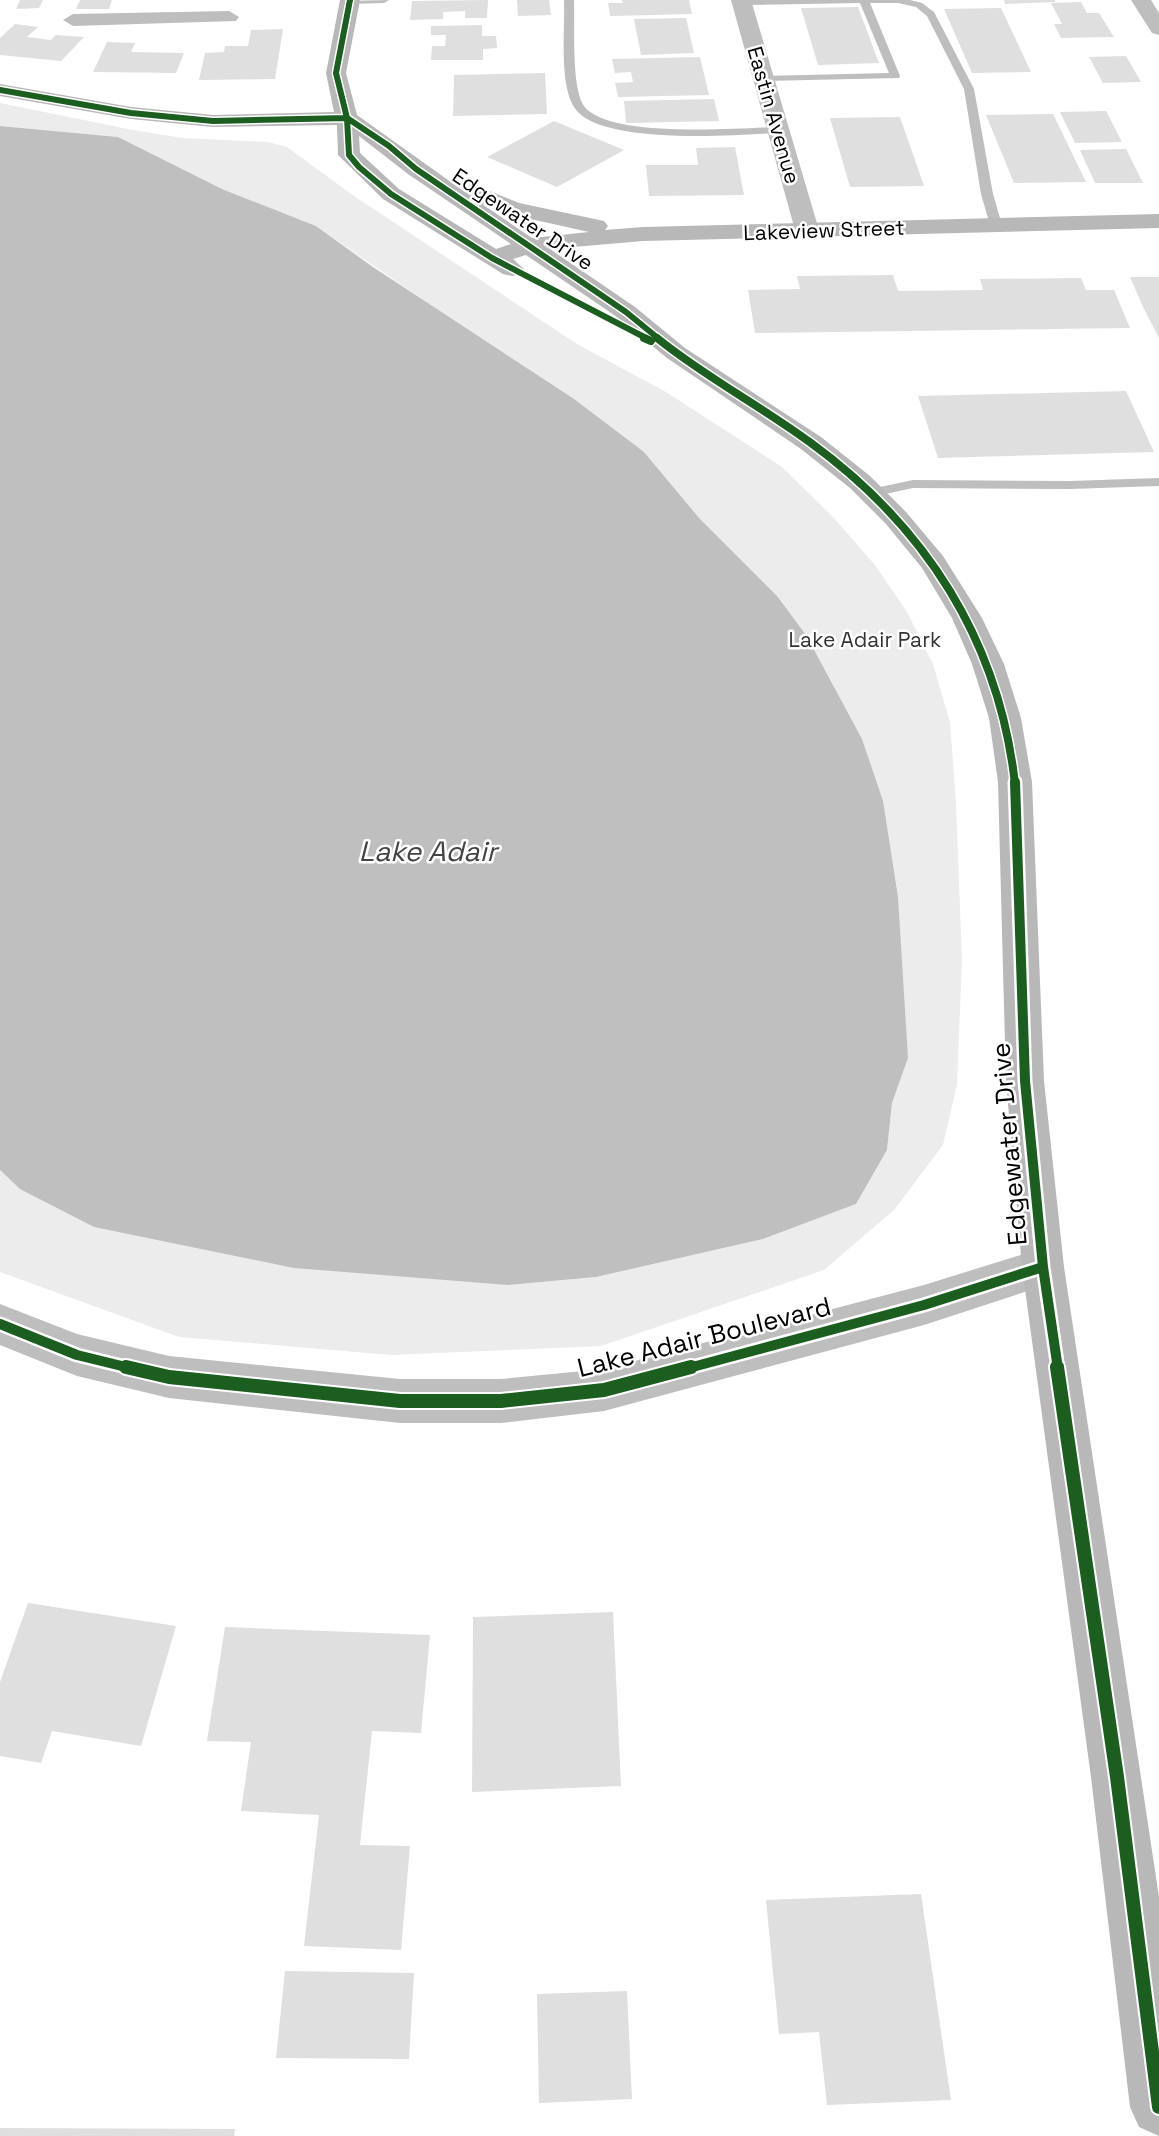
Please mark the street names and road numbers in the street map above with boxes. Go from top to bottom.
street label: Eastin Avenue [742,43,806,187]
street label: Edgewater Drive [447,162,599,276]
street label: Lakeview Street [743,214,905,246]
street label: Edgewater Drive [983,1041,1035,1247]
street label: Lake Adair Boulevard [574,1289,834,1385]

